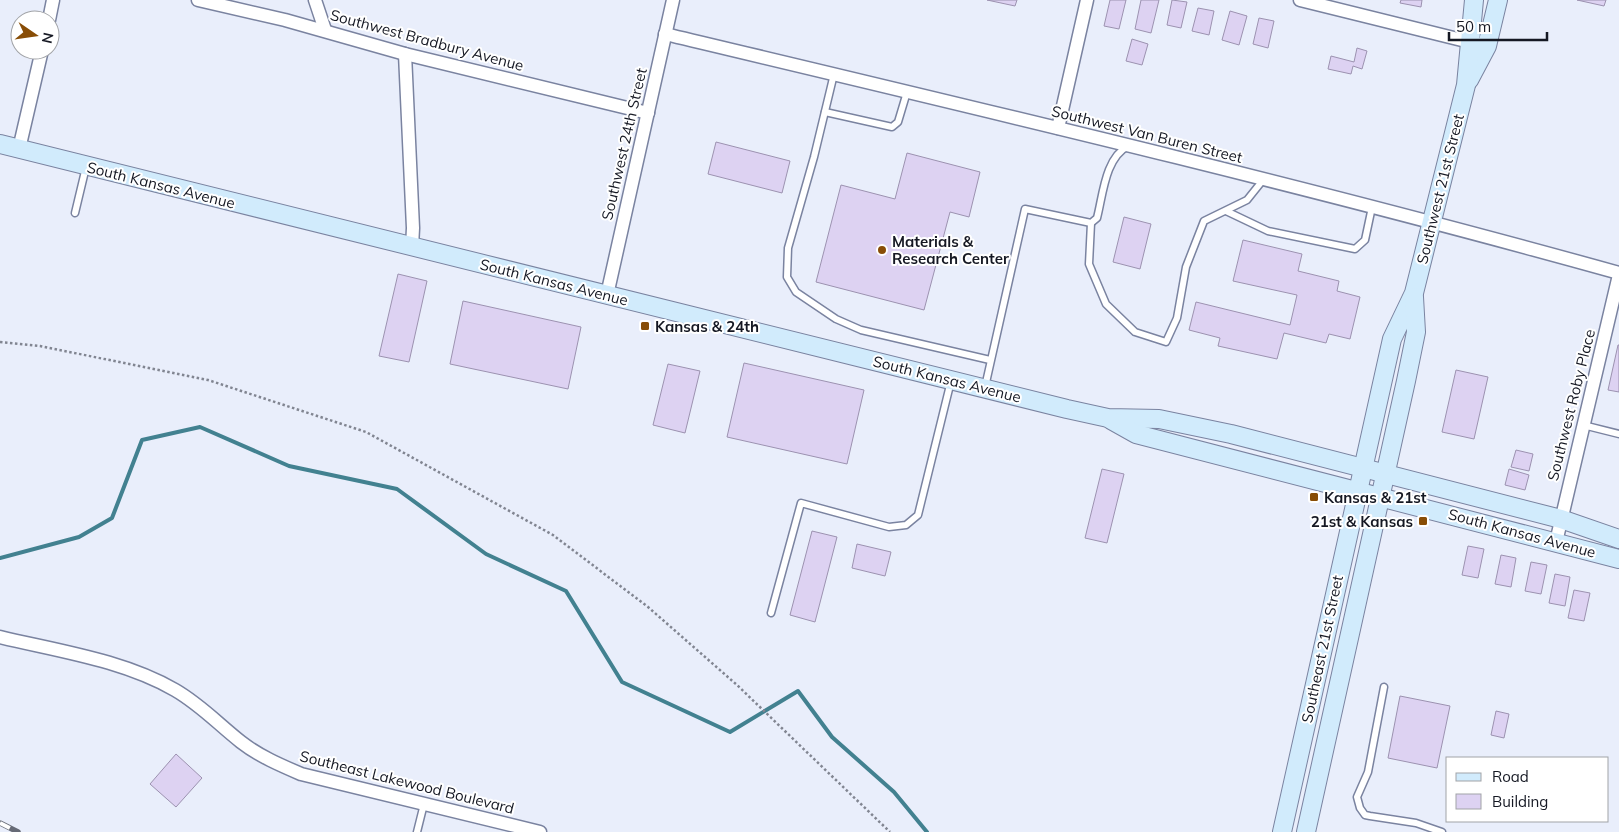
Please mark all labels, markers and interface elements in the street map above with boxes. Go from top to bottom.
street label: Southwest Bradbury Avenue [328,5,526,75]
north arrow [10,10,60,60]
scale bar [1449,10,1546,42]
text: 50 m [1456,17,1491,36]
text: N [38,31,58,45]
street label: Southwest 24th Street [597,66,651,222]
street label: Southwest Van Buren Street [1050,101,1244,167]
street label: Southwest 21st Street [1412,112,1468,266]
street label: South Kansas Avenue [85,157,237,213]
place label: Materials & Research Center [892,232,1009,268]
marker: Materials & Research Center [876,244,888,256]
street label: South Kansas Avenue [478,254,630,310]
place label: Kansas & 24th [655,317,759,336]
marker: Kansas & 24th [639,320,651,332]
street label: Southwest Roby Place [1543,327,1599,483]
street label: South Kansas Avenue [871,351,1023,407]
place label: Kansas & 21st [1324,488,1427,507]
marker: Kansas & 21st [1308,491,1320,503]
street label: South Kansas Avenue [1446,504,1598,562]
place label: 21st & Kansas [1311,512,1413,531]
marker: 21st & Kansas [1417,515,1429,527]
street label: Southeast 21st Street [1297,574,1347,724]
street label: Southeast Lakewood Boulevard [298,746,516,818]
legend [1446,757,1609,822]
text: Road [1492,767,1529,786]
text: Building [1492,792,1548,811]

